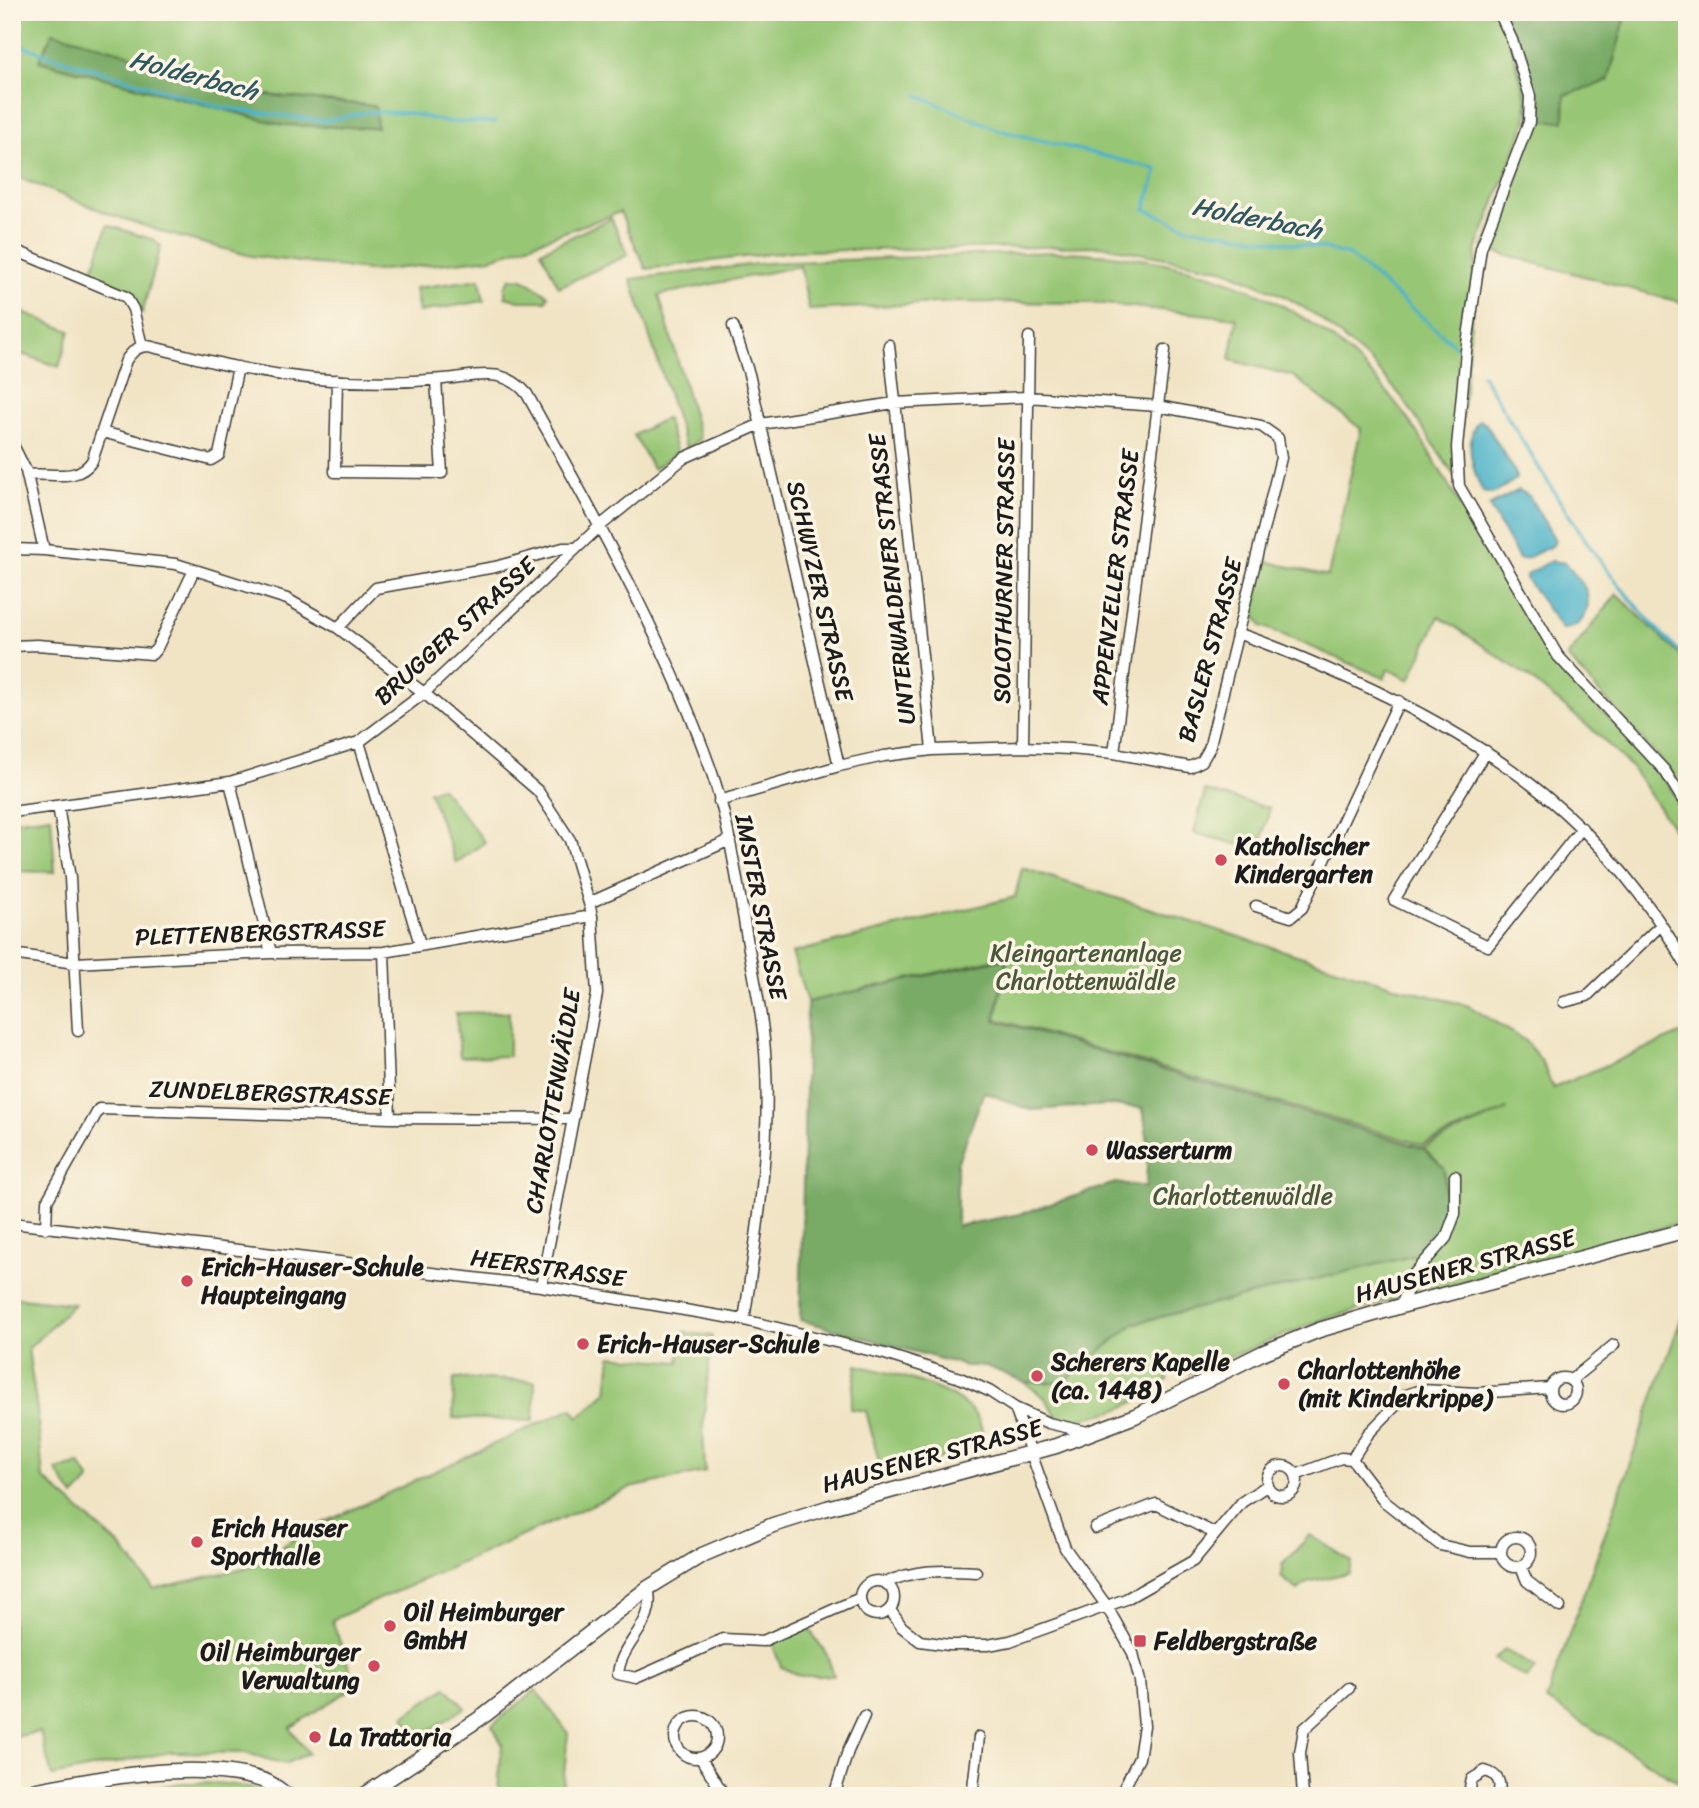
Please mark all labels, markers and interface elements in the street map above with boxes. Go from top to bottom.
water label: Holderbach [125,36,265,115]
water label: Holderbach [1188,183,1328,253]
street label: UNTERWALDENER STRASSE [856,430,928,726]
street label: SOLOTHURNER STRASSE [981,436,1027,704]
street label: APPENZELLER STRASSE [1078,445,1152,708]
street label: SCHWYZER STRASSE [774,477,866,707]
street label: BRUGGER STRASSE [364,545,547,716]
street label: BASLER STRASSE [1165,551,1255,747]
street label: IMSTER STRASSE [722,809,800,1005]
place label: Katholischer Kindergarten [1234,825,1373,895]
marker: Katholischer Kindergarten [1213,852,1229,868]
street label: PLETTENBERGSTRASSE [134,908,387,958]
park label: Kleingartenanlage Charlottenwäldle [990,932,1182,1002]
street label: CHARLOTTENWÄLDLE [513,984,594,1217]
street label: ZUNDELBERGSTRASSE [148,1068,393,1118]
place label: Wasserturm [1106,1129,1232,1171]
marker: Wasserturm [1084,1142,1100,1158]
park label: Charlottenwäldle [1153,1175,1333,1217]
street label: HAUSENER STRASSE [1350,1216,1581,1316]
street label: HEERSTRASSE [468,1236,630,1300]
place label: Erich-Hauser-Schule Haupteingang [201,1246,424,1316]
marker: Erich-Hauser-Schule Haupteingang [179,1273,195,1289]
place label: Erich-Hauser-Schule [597,1323,820,1365]
marker: Erich-Hauser-Schule [575,1336,591,1352]
place label: Scherers Kapelle (ca. 1448) [1050,1341,1231,1411]
place label: Charlottenhöhe (mit Kinderkrippe) [1297,1349,1493,1419]
marker: Scherers Kapelle (ca. 1448) [1029,1368,1045,1384]
marker: Charlottenhöhe (mit Kinderkrippe) [1276,1376,1292,1392]
street label: HAUSENER STRASSE [817,1406,1048,1506]
place label: Erich Hauser Sporthalle [210,1507,349,1577]
marker: Erich Hauser Sporthalle [189,1534,205,1550]
place label: Oil Heimburger GmbH [404,1591,566,1661]
marker: Oil Heimburger GmbH [382,1618,398,1634]
place label: Feldbergstraße [1153,1620,1318,1662]
place label: Oil Heimburger Verwaltung [201,1631,362,1701]
marker: Feldbergstraße [1132,1633,1148,1649]
marker: Oil Heimburger Verwaltung [366,1658,382,1674]
place label: La Trattoria [329,1716,452,1758]
marker: La Trattoria [307,1729,323,1745]

